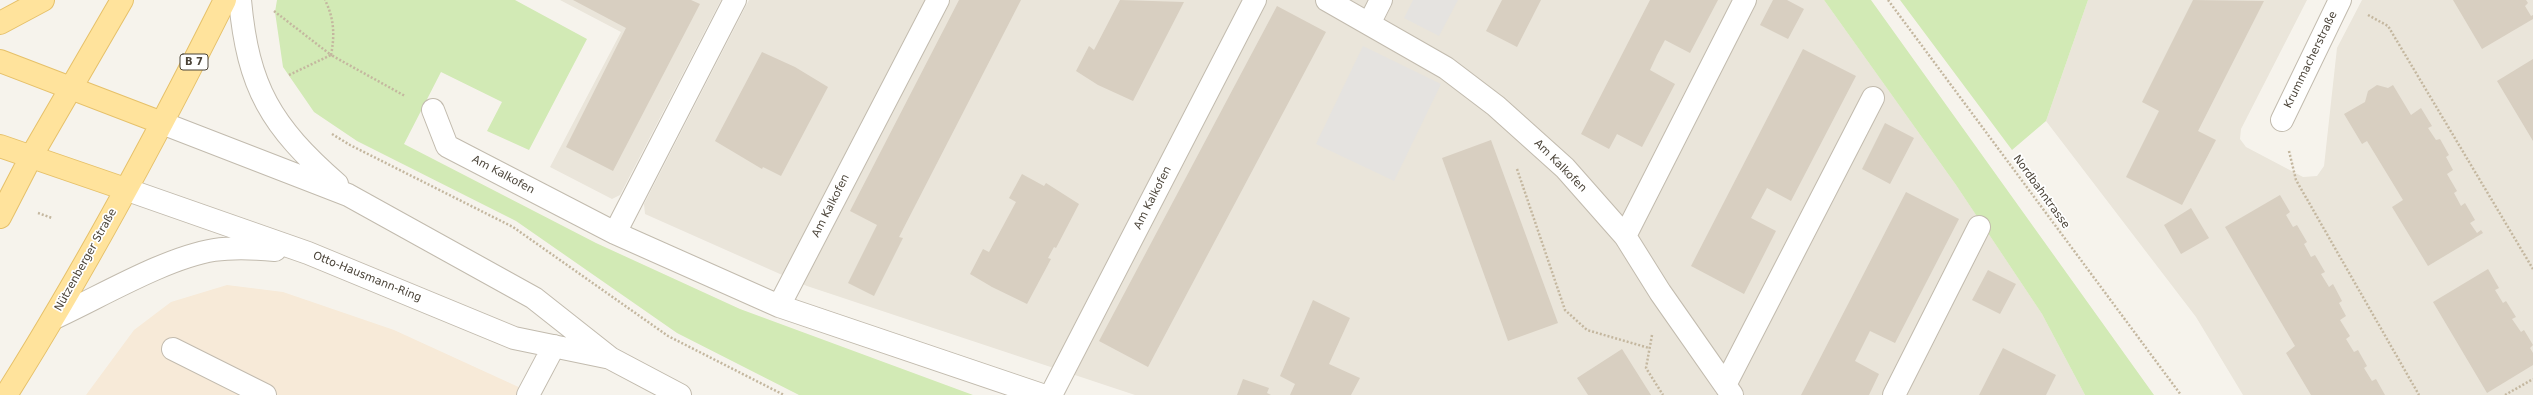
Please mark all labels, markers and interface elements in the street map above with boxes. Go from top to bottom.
street label: Krummacherstraße [2282,9,2340,111]
road number: B 7 [180,54,208,70]
street label: Am Kalkofen [1531,137,1589,195]
street label: Am Kalkofen [469,153,537,197]
street label: Nordbahntrasse [2010,153,2072,231]
street label: Am Kalkofen [1131,164,1175,232]
street label: Am Kalkofen [809,172,853,240]
street label: Nützenberger Straße [52,206,120,314]
street label: Otto-Hausmann-Ring [311,249,423,305]

